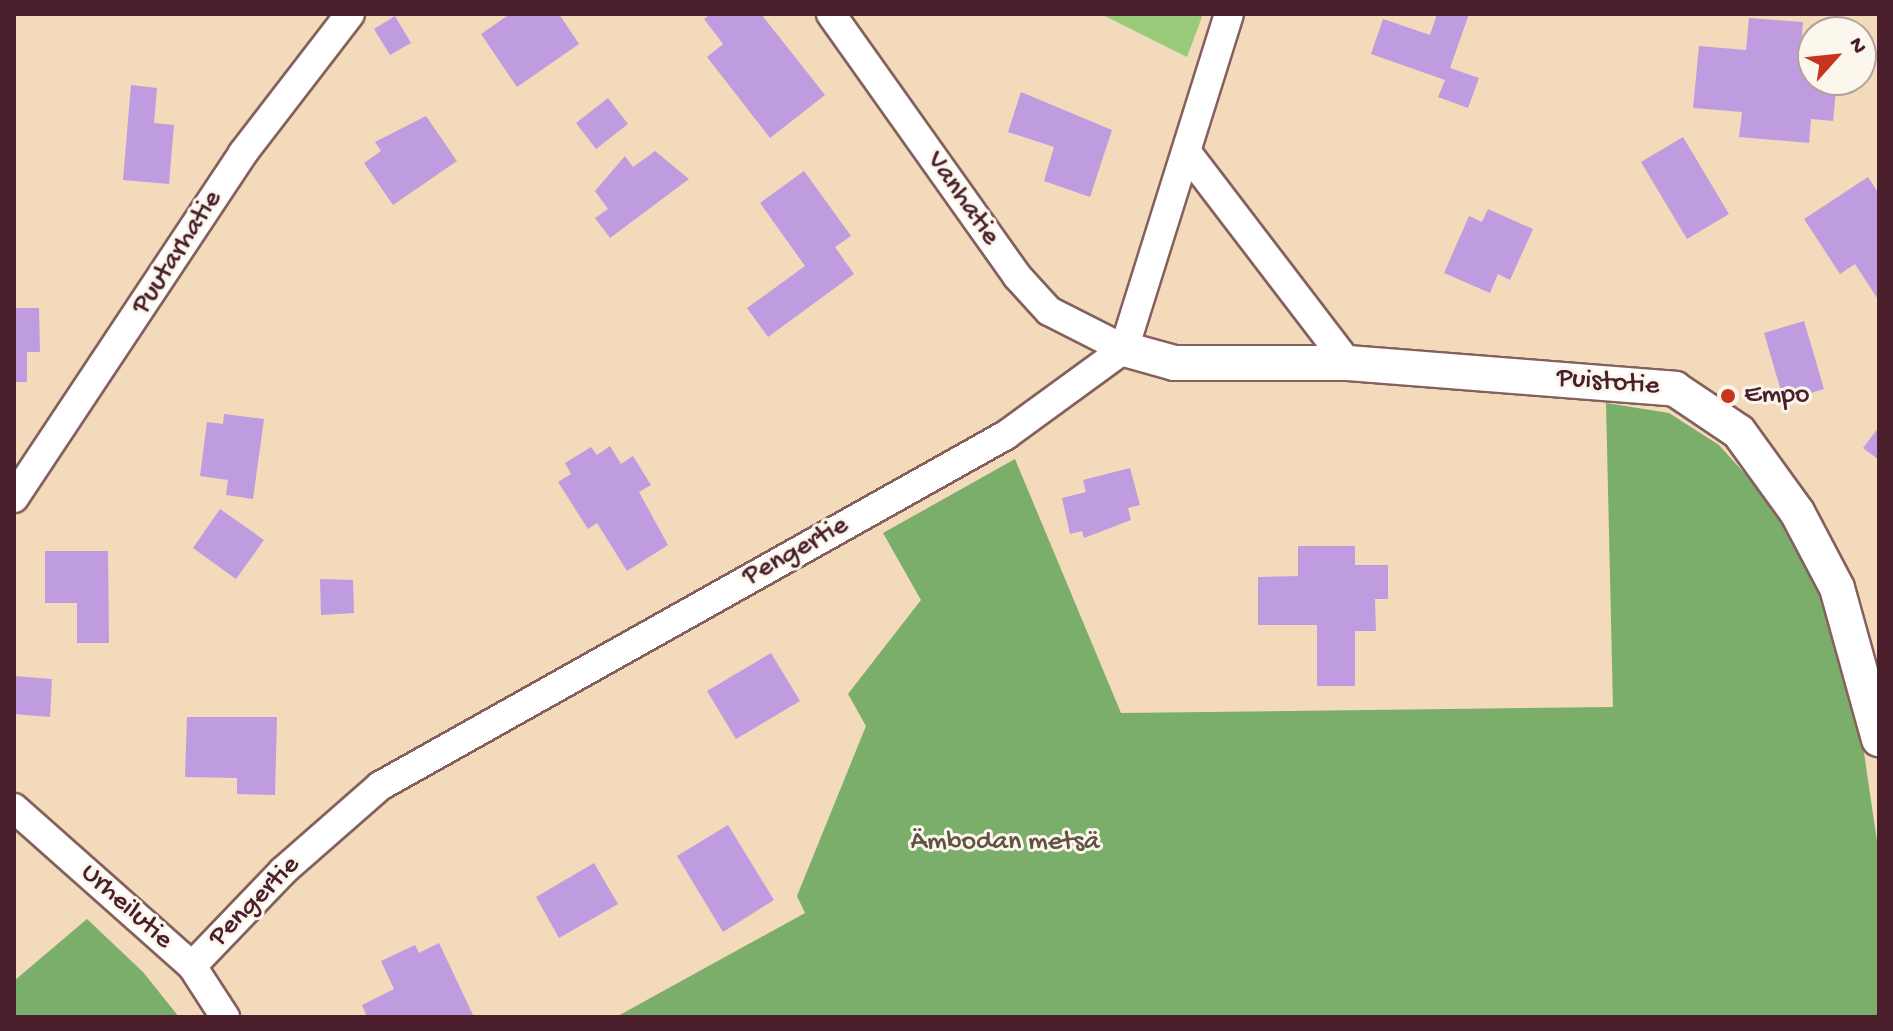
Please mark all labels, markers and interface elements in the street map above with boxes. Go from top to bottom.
north arrow [1797,16,1877,96]
text: N [1842,34,1871,58]
street label: Vanhatie [918,146,1006,252]
street label: Puutarhatie [125,185,231,321]
street label: Puistotie [1555,362,1661,404]
place label: Empo [1744,379,1810,413]
marker: Empo [1719,387,1737,405]
street label: Pengertie [737,509,855,595]
park label: Ämbodan metsä [910,826,1100,860]
street label: Pengertie [202,849,308,955]
street label: Urheilutie [73,857,179,957]

